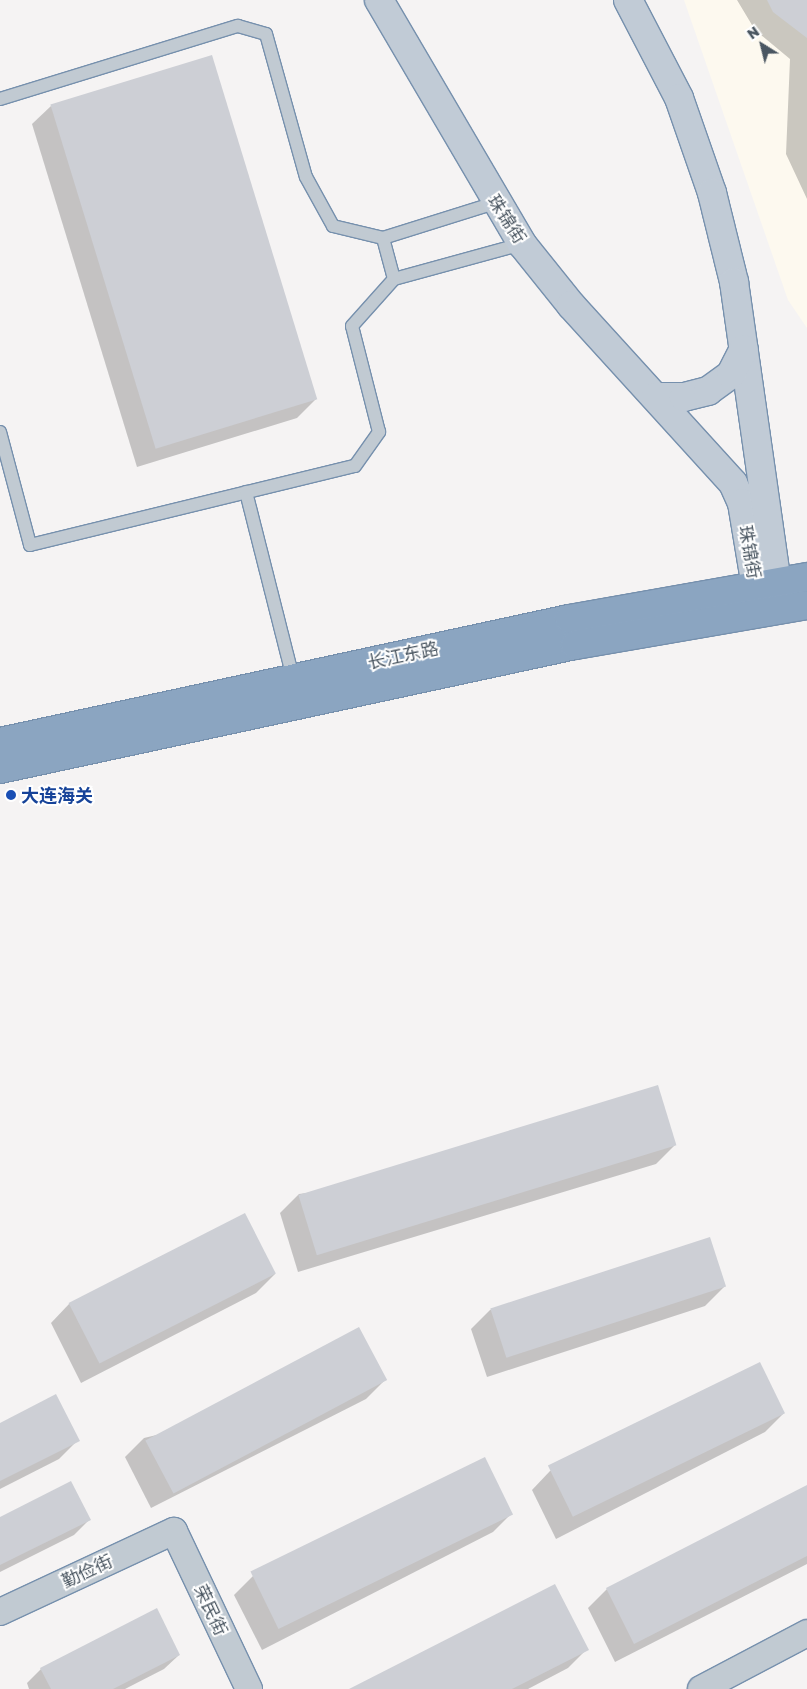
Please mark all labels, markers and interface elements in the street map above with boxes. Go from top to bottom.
north arrow [737,20,787,70]
text: N [744,22,762,42]
street label: 珠锦街 [483,190,531,248]
street label: 珠锦街 [735,524,765,580]
street label: 长江东路 [366,637,440,673]
place label: 大连海关 [21,784,93,806]
marker: 大连海关 [5,789,17,801]
street label: 勤俭街 [58,1550,116,1592]
street label: 荣民街 [190,1581,232,1639]

